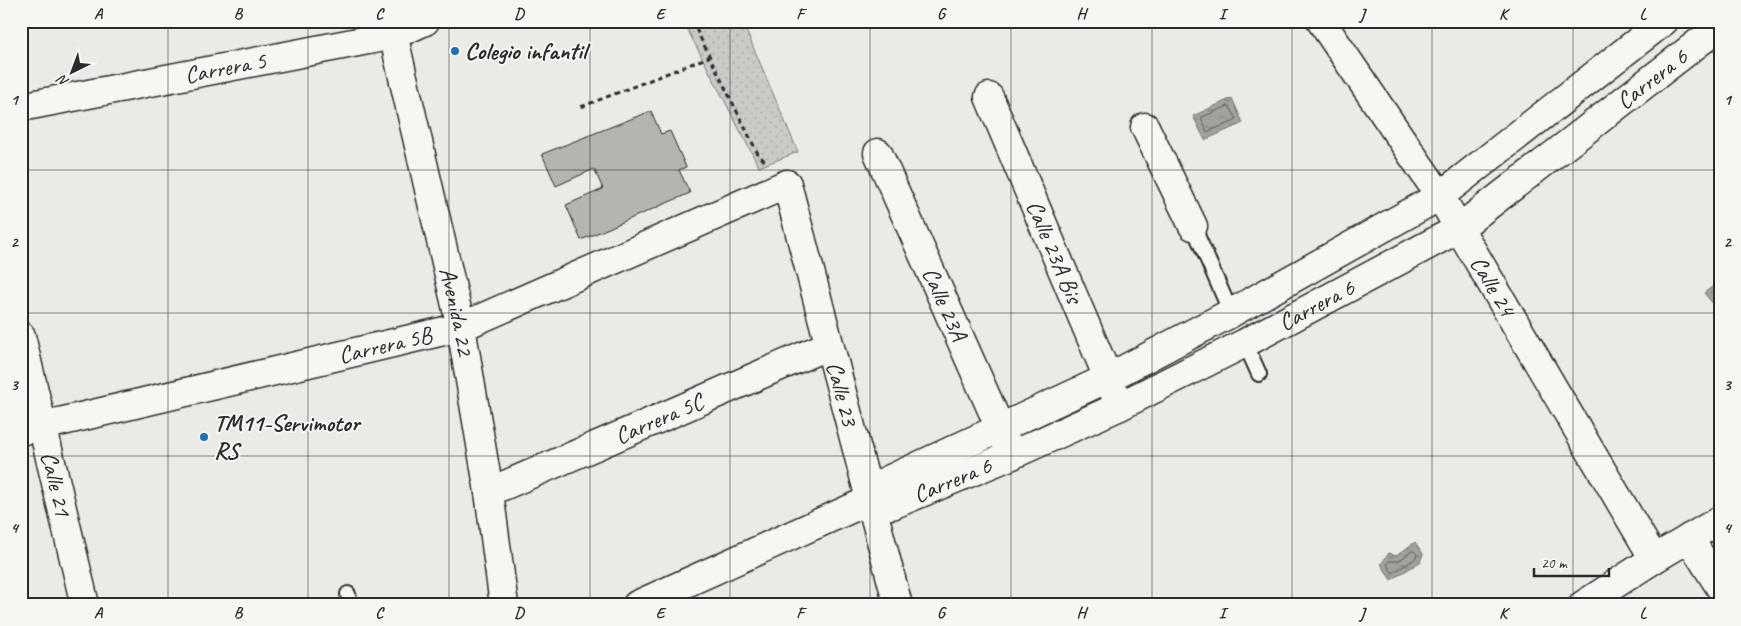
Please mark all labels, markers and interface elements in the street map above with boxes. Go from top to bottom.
text: A [94,4,104,24]
text: B [234,4,244,24]
text: C [375,4,385,24]
text: D [514,4,525,24]
text: E [656,4,667,24]
text: F [796,4,807,24]
text: G [937,4,947,24]
text: H [1076,4,1088,24]
text: I [1219,4,1229,24]
text: J [1358,4,1367,24]
text: K [1499,4,1511,24]
text: L [1640,4,1648,24]
place label: Colegio infantil [465,36,591,66]
street label: Carrera 6 [1610,41,1694,116]
street label: Carrera 5 [182,45,270,90]
marker: Colegio infantil [449,45,461,57]
north arrow [48,48,98,98]
text: N [53,71,73,91]
text: 1 [10,90,19,110]
text: 1 [1723,90,1732,110]
street label: Calle 23A Bis [1020,196,1091,310]
text: 2 [10,232,19,252]
text: 2 [1723,232,1732,252]
street label: Calle 24 [1464,250,1524,323]
street label: Calle 23A [916,262,975,346]
street label: Avenida 22 [433,264,481,360]
street label: Carrera 6 [1273,272,1361,337]
street label: Carrera 5B [336,319,436,370]
street label: Calle 23 [819,358,866,431]
text: 3 [10,375,19,395]
text: 3 [1723,375,1732,395]
street label: Carrera 5C [610,385,710,451]
place label: TM11-Servimotor RS [214,408,362,466]
marker: TM11-Servimotor RS [198,431,210,443]
street label: Calle 21 [34,449,79,520]
street label: Carrera 6 [909,450,997,509]
text: 4 [10,518,19,538]
text: 4 [1723,518,1732,538]
scale bar [1534,546,1608,578]
text: 20 m [1541,554,1568,573]
text: A [94,603,104,623]
text: B [234,603,244,623]
text: C [375,603,385,623]
text: D [514,603,525,623]
text: E [656,603,667,623]
text: F [796,603,807,623]
text: G [937,603,947,623]
text: H [1076,603,1088,623]
text: I [1219,603,1229,623]
text: J [1358,603,1367,623]
text: K [1499,603,1511,623]
text: L [1640,603,1648,623]

